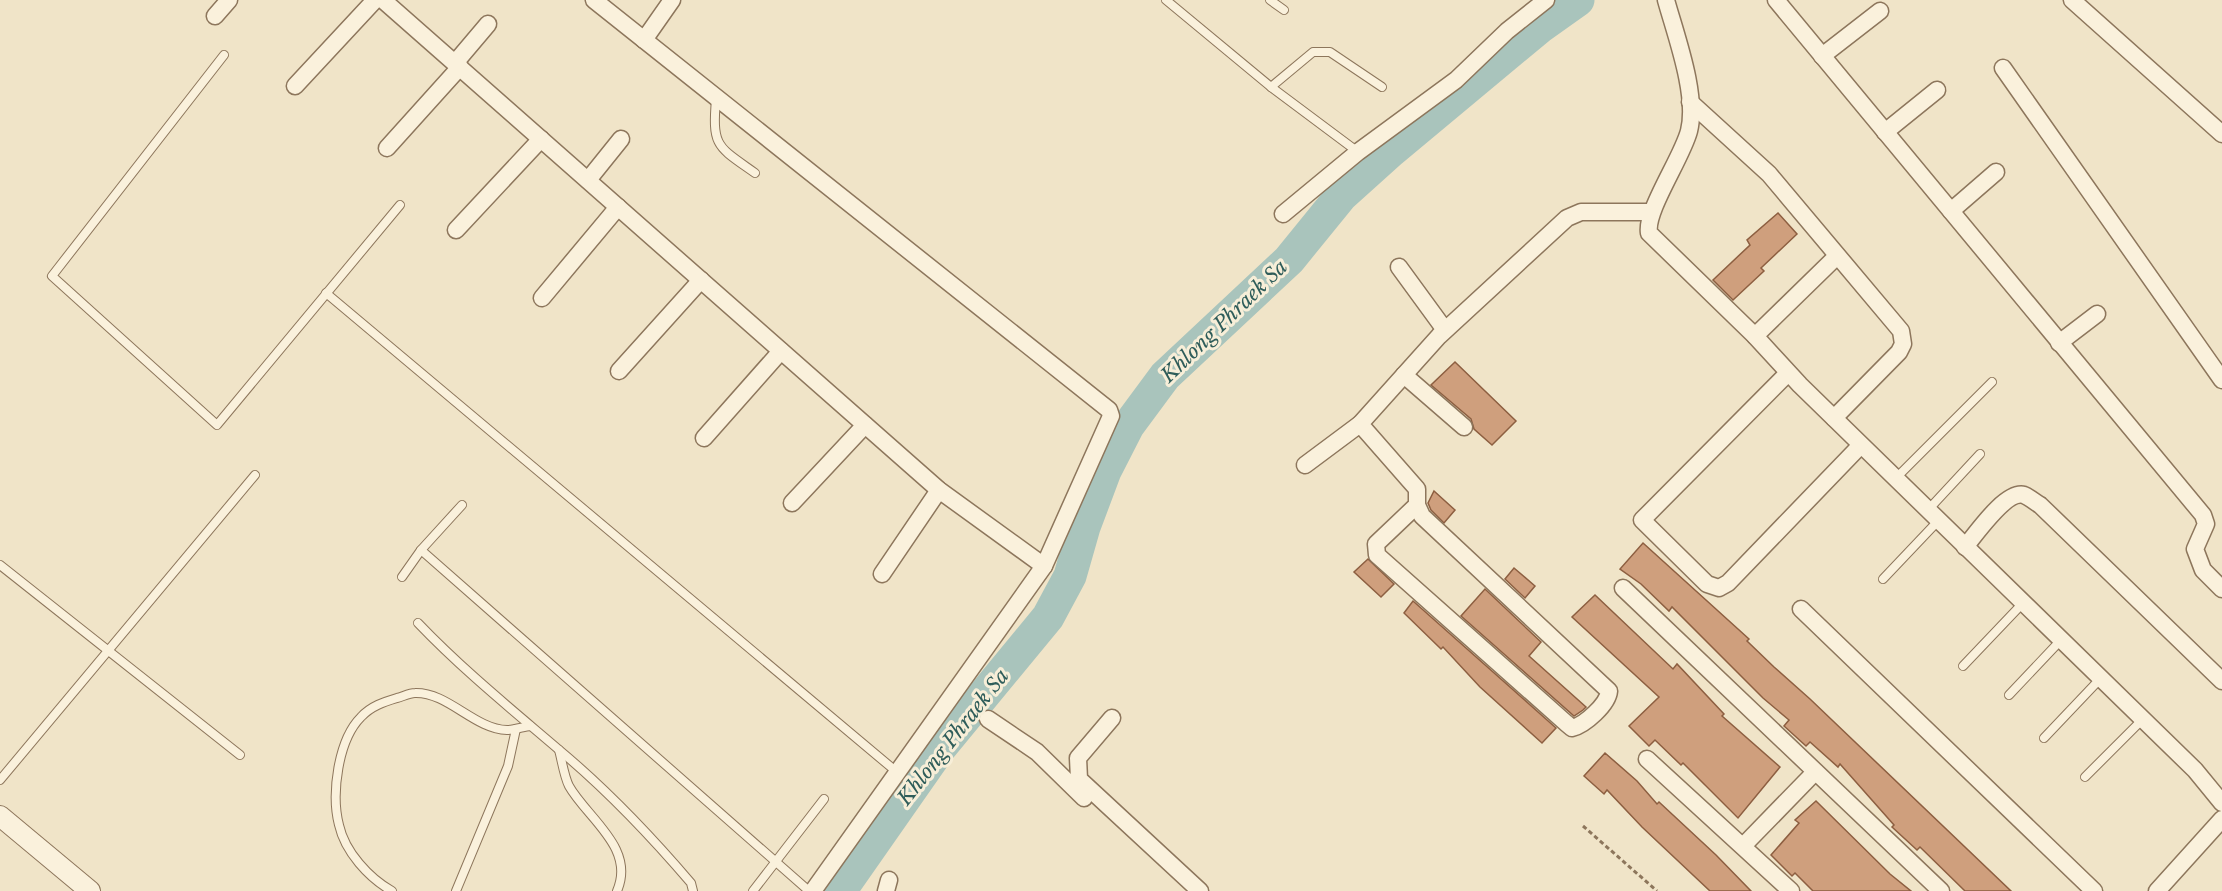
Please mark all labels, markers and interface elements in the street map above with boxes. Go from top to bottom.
water label: Khlong Phraek Sa [1155,255,1292,388]
water label: Khlong Phraek Sa [892,664,1014,811]

